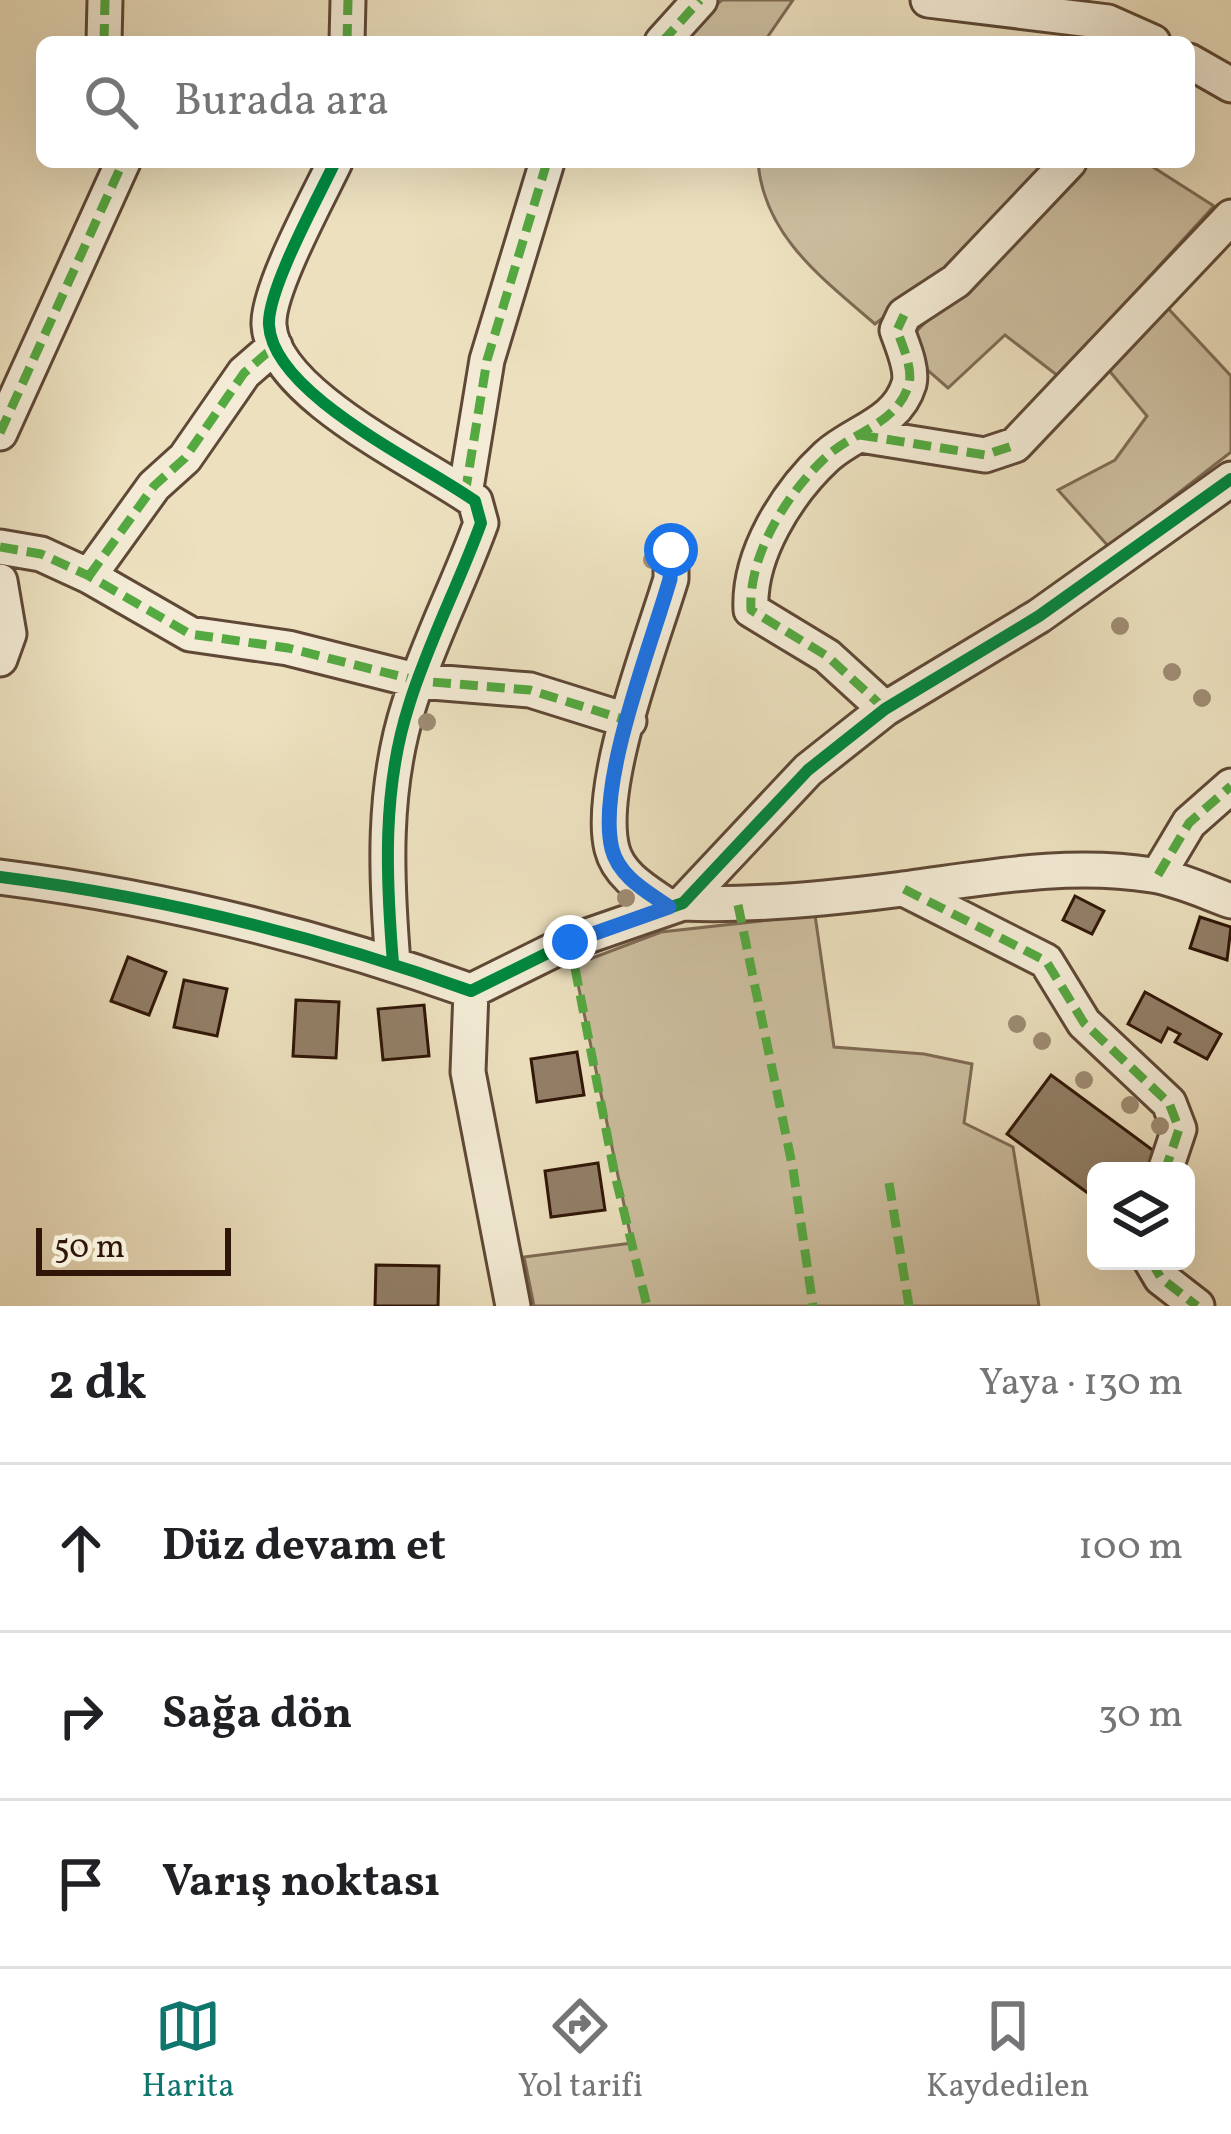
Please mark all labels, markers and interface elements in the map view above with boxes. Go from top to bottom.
search box [36,36,1195,168]
icon: search [78,69,144,135]
text: Burada ara [174,71,389,134]
route start [644,523,698,577]
route end [543,915,597,969]
map controls [1087,1162,1195,1270]
button: layers [1087,1162,1195,1270]
scale bar [36,1222,231,1275]
text: 50 m [54,1226,125,1272]
text: 2 dk [48,1349,147,1420]
text: Yaya · 130 m [979,1357,1183,1411]
icon: ahead [48,1515,114,1581]
text: Düz devam et [162,1516,446,1579]
text: 100 m [1078,1521,1183,1575]
icon: right [48,1683,114,1749]
text: Sağa dön [162,1684,353,1747]
text: 30 m [1098,1689,1183,1743]
icon: arrive [48,1851,114,1917]
text: Varış noktası [162,1852,440,1915]
tab: Harita [142,1993,235,2111]
tab: Yol tarifi [518,1993,643,2111]
tab: Kaydedilen [926,1993,1089,2111]

